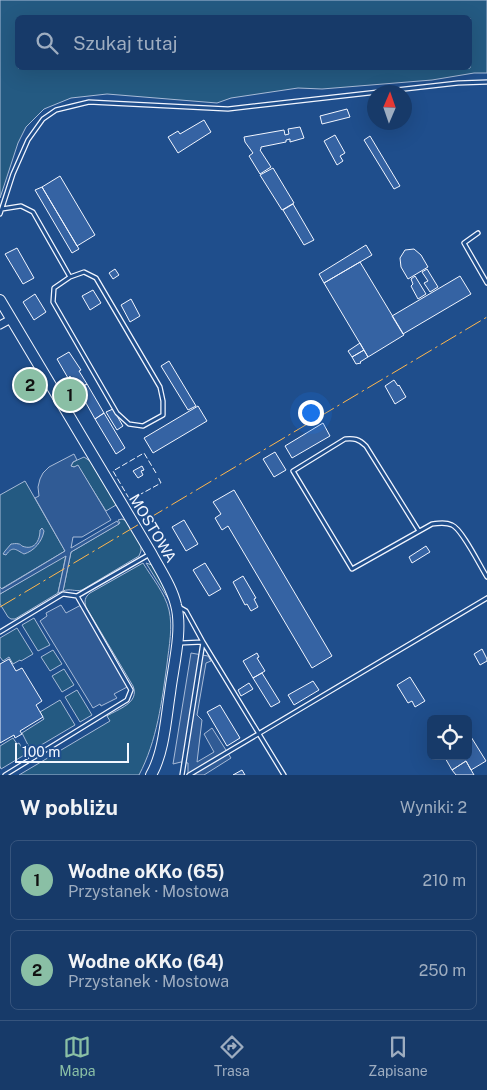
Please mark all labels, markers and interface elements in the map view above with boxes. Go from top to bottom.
search box [15,15,472,70]
icon: search [33,29,61,57]
text: Szukaj tutaj [73,32,178,54]
north arrow [367,85,412,130]
pin: 2 [14,366,46,404]
pin: 1 [54,376,86,414]
your location [298,400,324,426]
street label: MOSTOWA [126,491,180,566]
map controls [427,715,472,760]
button: locate [427,715,472,760]
scale bar [15,740,129,763]
text: 100 m [22,744,60,760]
text: W pobliżu [20,795,118,820]
text: Wyniki: 2 [400,798,467,817]
text: Wodne oKKo (65) [68,860,225,882]
text: 1 [34,871,40,890]
text: 210 m [422,871,466,890]
text: Przystanek · Mostowa [68,882,229,901]
text: Wodne oKKo (64) [68,950,224,972]
text: 2 [32,961,42,980]
text: 250 m [419,961,466,980]
text: Przystanek · Mostowa [68,972,229,991]
tab: Mapa [59,1033,95,1079]
tab: Trasa [214,1033,250,1079]
tab: Zapisane [368,1033,428,1079]

